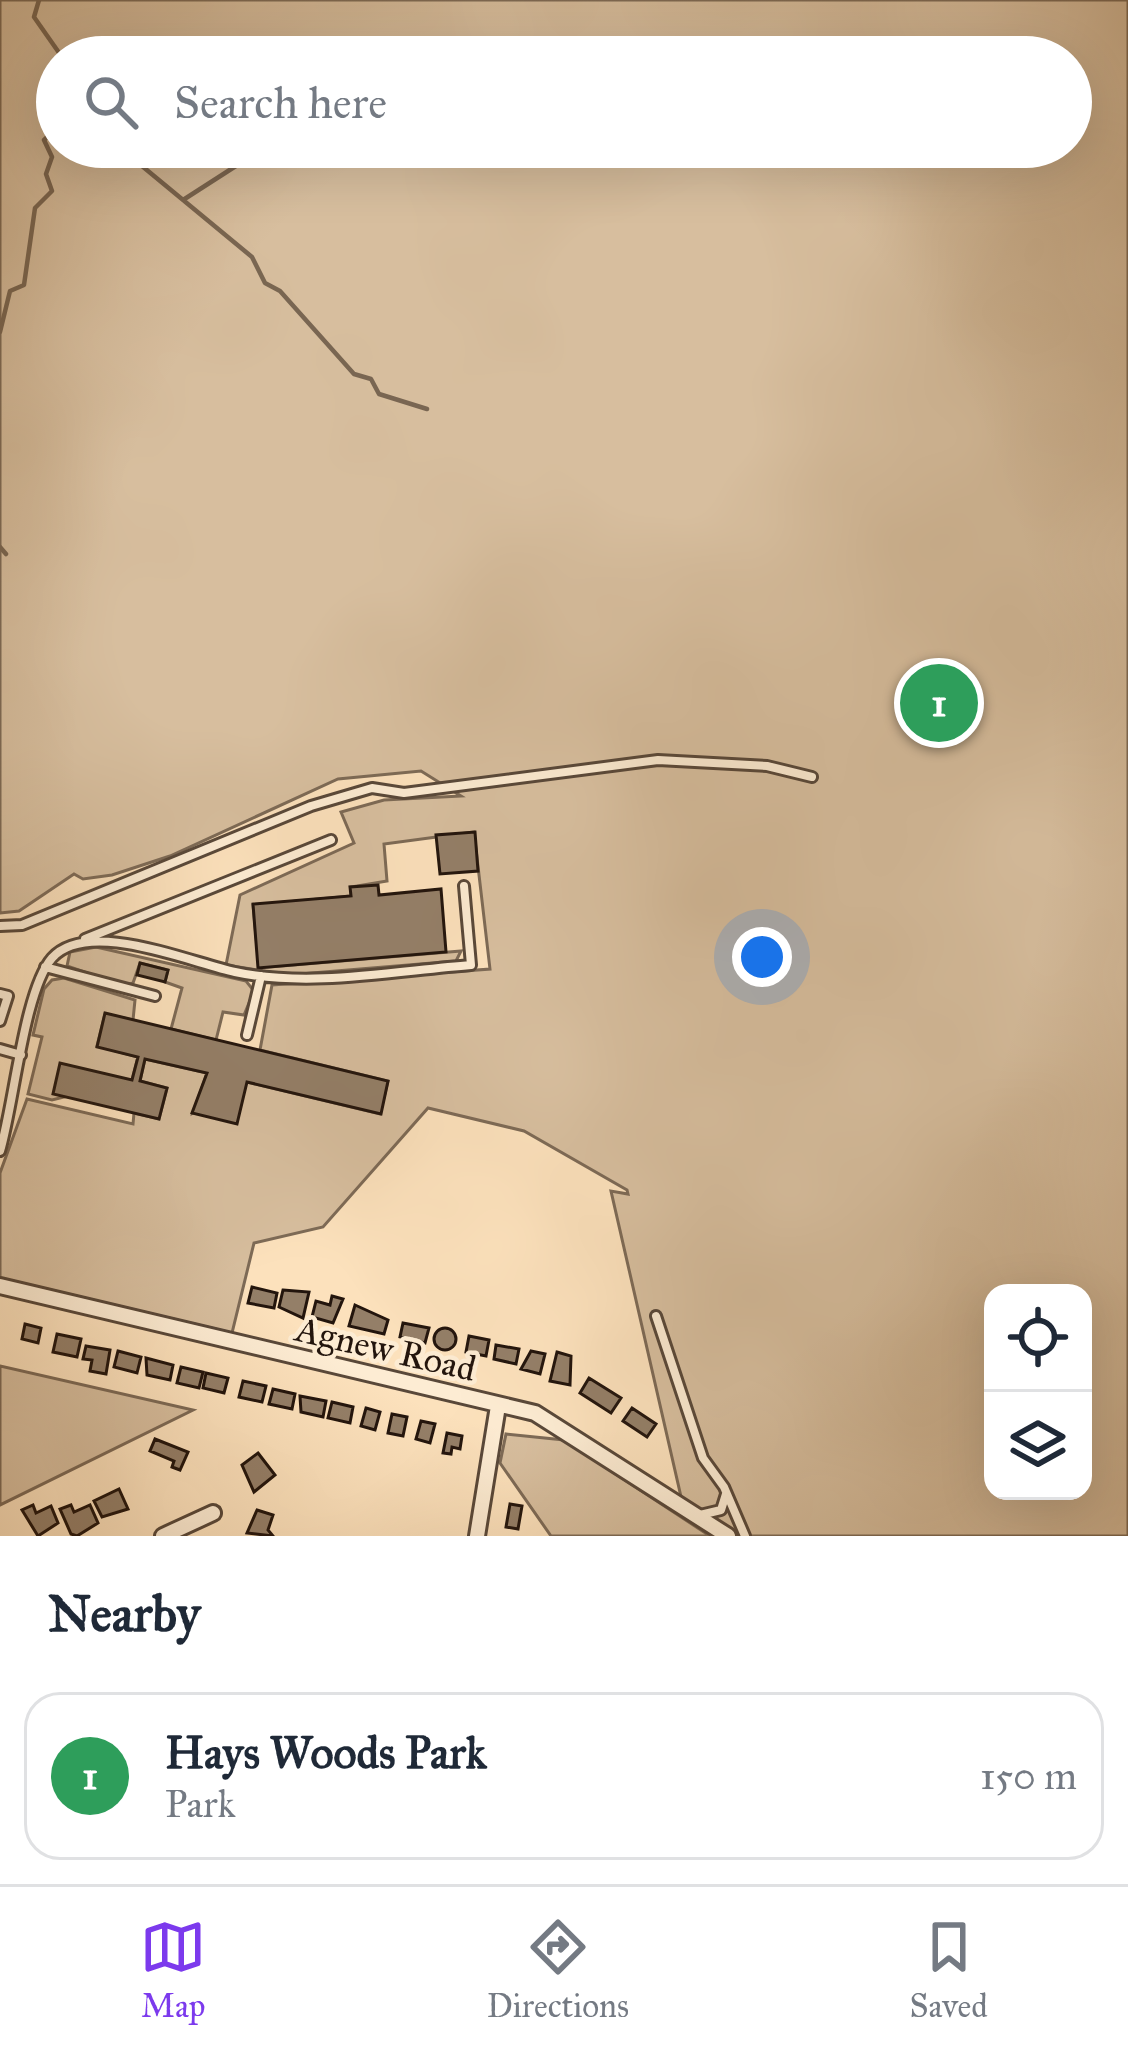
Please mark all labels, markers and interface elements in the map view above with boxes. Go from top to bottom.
search box [36,36,1092,168]
icon: search [78,69,144,135]
text: Search here [174,75,387,130]
pin: 1 [900,658,978,748]
your location [732,927,792,987]
map controls [984,1284,1092,1500]
button: locate [984,1284,1092,1392]
street label: Agnew Road [289,1306,480,1391]
button: layers [984,1392,1092,1500]
text: Nearby [48,1583,200,1645]
text: Hays Woods Park [165,1725,487,1780]
text: 1 [82,1752,98,1800]
text: 150 m [980,1752,1077,1800]
text: Park [165,1780,236,1828]
tab: Map [140,1914,206,2026]
tab: Directions [487,1914,629,2026]
tab: Saved [909,1914,988,2026]

